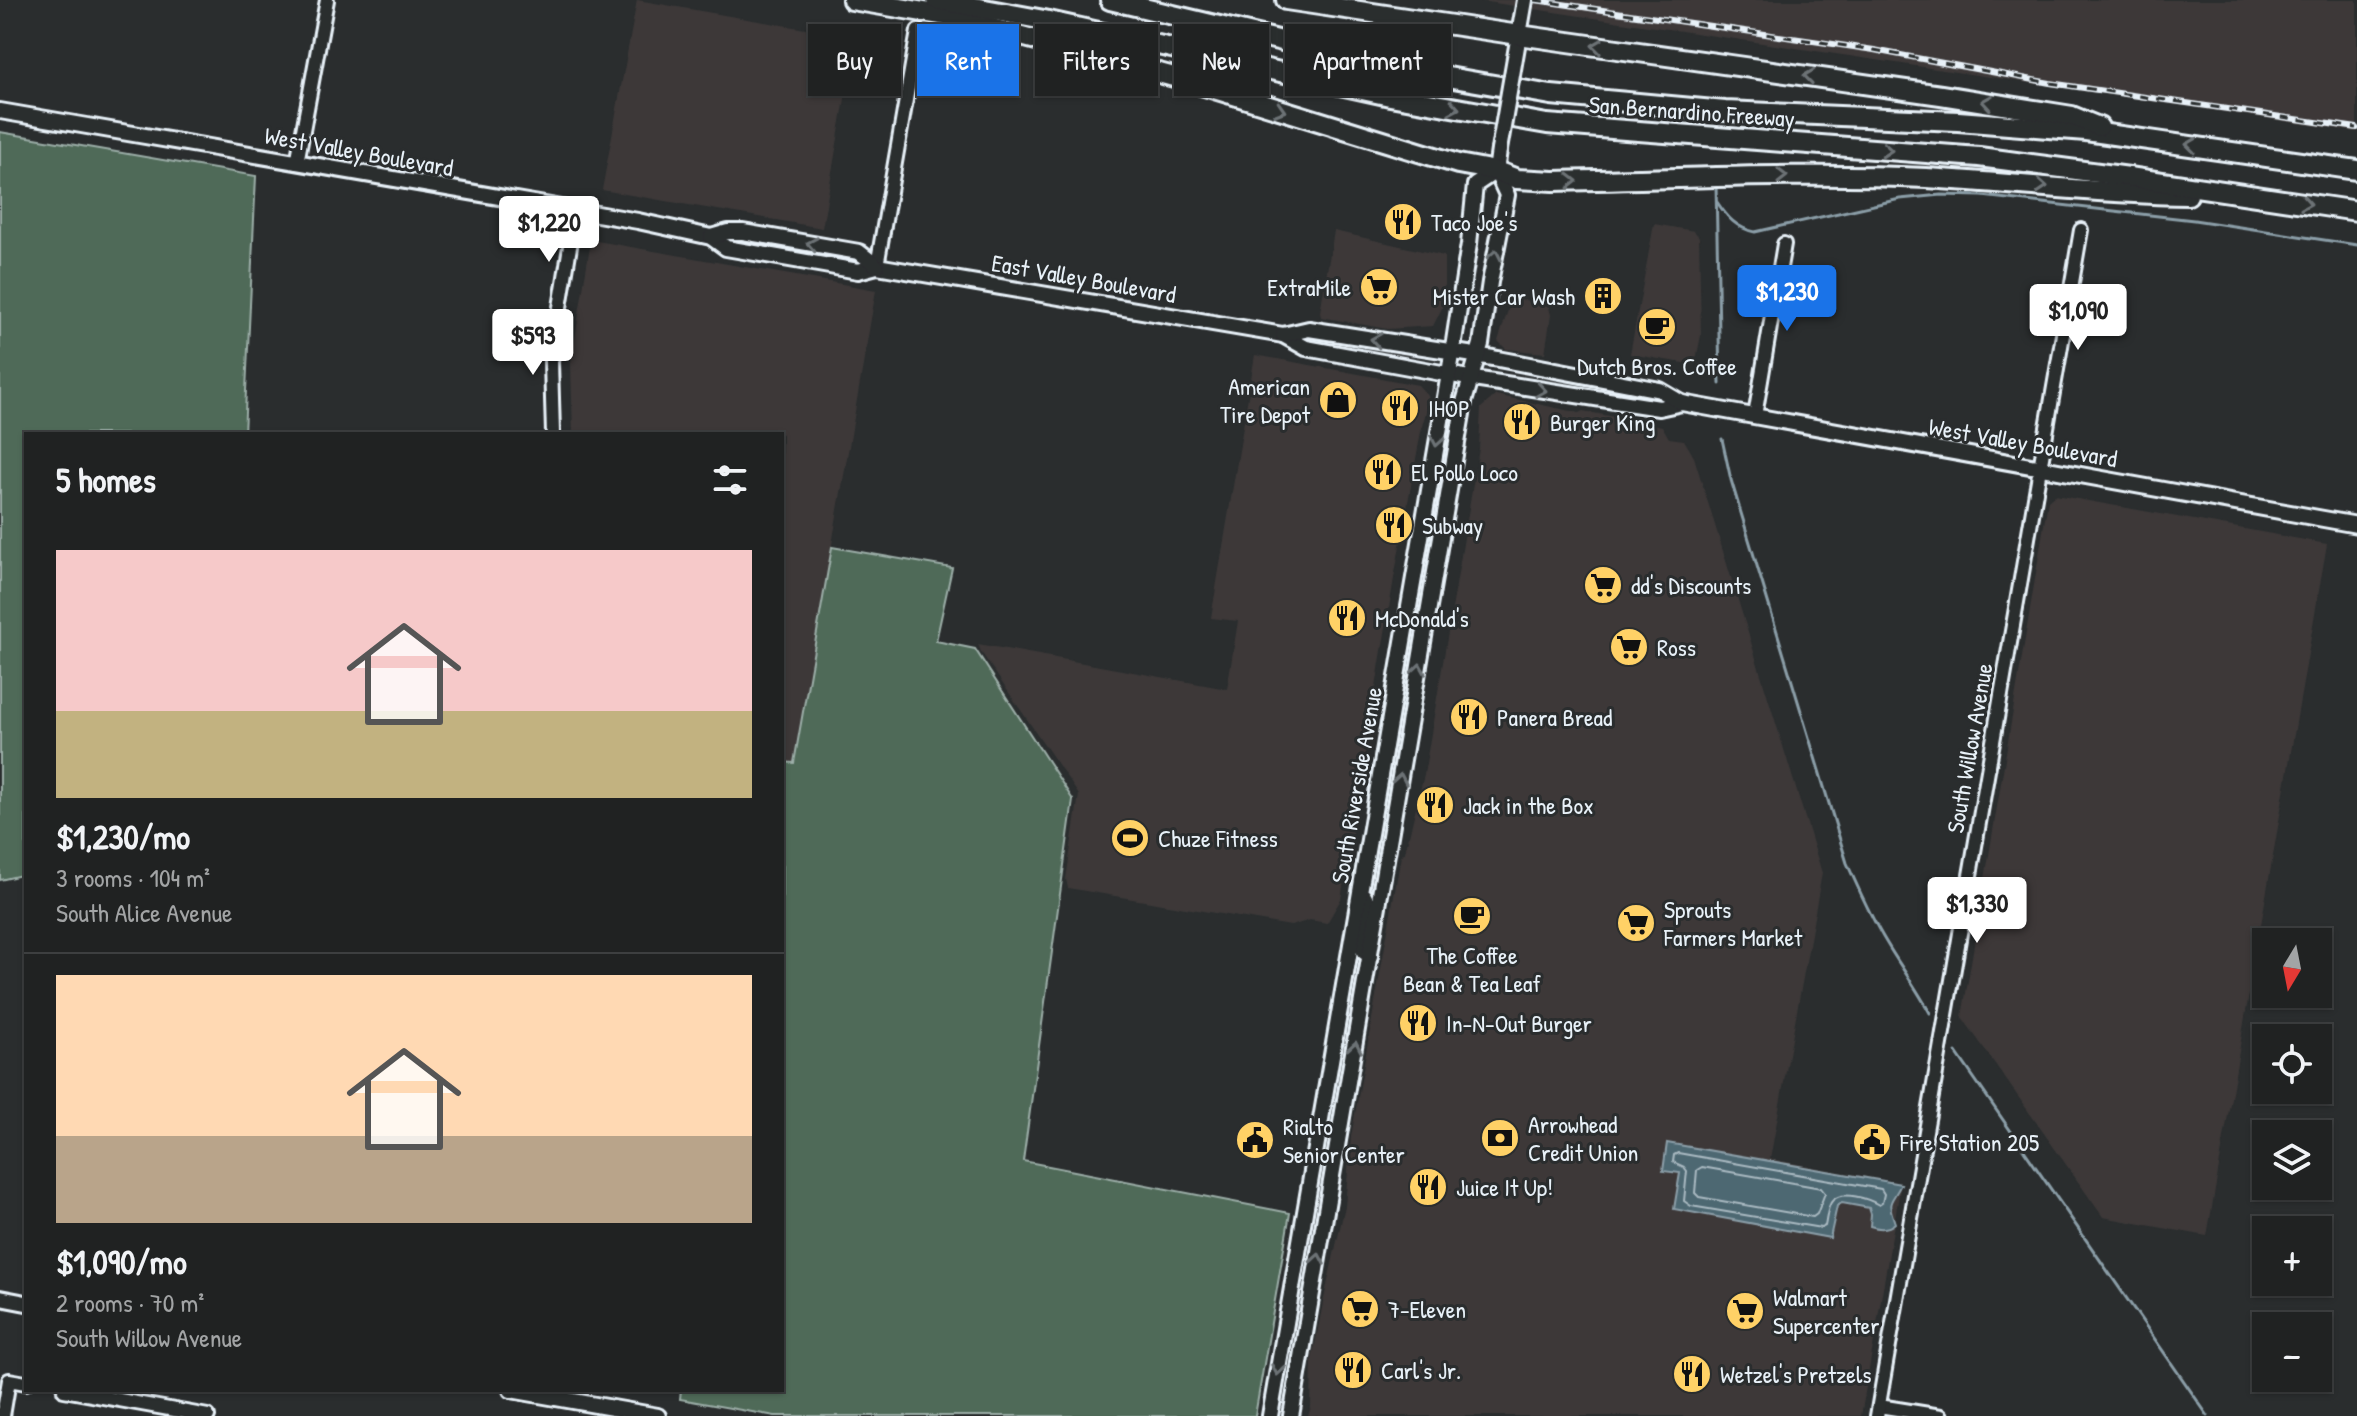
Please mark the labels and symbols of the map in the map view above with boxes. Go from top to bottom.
one-way arrow [1590,38,1604,55]
one-way arrow [1802,68,1815,85]
street label: San Bernardino Freeway [1588,88,1796,134]
one-way arrow [1980,94,1994,111]
one-way arrow [1447,98,1461,115]
one-way arrow [1272,100,1286,116]
street label: West Valley Boulevard [262,119,456,183]
one-way arrow [2184,137,2197,154]
one-way arrow [1881,141,1894,158]
one-way arrow [1776,168,1789,185]
one-way arrow [1566,172,1579,190]
one-way arrow [2036,177,2049,194]
one-way arrow [2299,194,2312,211]
pin: $1,220 [484,196,614,264]
restaurant icon: Taco Joe's [1382,201,1424,243]
place label: Taco Joe's [1431,206,1517,238]
one-way arrow [805,237,818,254]
street label: East Valley Boulevard [989,246,1179,310]
one-way arrow [1486,249,1503,262]
pin: $1,230 [1722,265,1852,333]
supermarket icon: ExtraMile [1358,266,1400,308]
place label: ExtraMile [1267,271,1351,303]
building icon: Mister Car Wash [1582,275,1624,317]
place label: Mister Car Wash [1433,280,1575,312]
pin: $1,090 [2013,284,2143,352]
cafe icon: Dutch Bros. Coffee [1636,306,1678,348]
pin: $593 [486,309,580,377]
one-way arrow [1369,332,1383,349]
place label: Dutch Bros. Coffee [1577,350,1737,382]
place label: American Tire Depot [1220,370,1311,430]
shop icon: American Tire Depot [1317,379,1359,421]
one-way arrow [1534,380,1548,397]
restaurant icon: IHOP [1379,387,1421,429]
place label: IHOP [1428,392,1470,424]
restaurant icon: Burger King [1501,401,1543,443]
place label: Burger King [1550,406,1655,438]
street label: West Valley Boulevard [1926,410,2120,474]
one-way arrow [1430,434,1447,448]
restaurant icon: El Pollo Loco [1362,451,1404,493]
place label: El Pollo Loco [1411,456,1518,488]
restaurant icon: Subway [1373,504,1415,546]
place label: Subway [1422,509,1483,541]
supermarket icon: dd's Discounts [1582,564,1624,606]
place label: dd's Discounts [1631,569,1751,601]
restaurant icon: McDonald's [1326,597,1368,639]
place label: McDonald's [1375,602,1469,634]
supermarket icon: Ross [1608,626,1650,668]
place label: Ross [1657,631,1696,663]
street label: South Willow Avenue [1938,660,2000,835]
one-way arrow [1409,662,1426,676]
street label: South Riverside Avenue [1323,684,1389,886]
restaurant icon: Panera Bread [1448,696,1490,738]
place label: Panera Bread [1497,701,1612,733]
one-way arrow [1391,772,1408,785]
restaurant icon: Jack in the Box [1414,784,1456,826]
place label: Jack in the Box [1463,789,1594,821]
sports icon: Chuze Fitness [1109,817,1151,859]
place label: Chuze Fitness [1158,822,1278,854]
pin: $1,330 [1912,877,2042,945]
place label: Sprouts Farmers Market [1663,893,1803,953]
cafe icon: The Coffee Bean & Tea Leaf [1451,895,1493,937]
supermarket icon: Sprouts Farmers Market [1615,902,1657,944]
north arrow [2252,928,2332,1008]
place label: The Coffee Bean & Tea Leaf [1403,939,1541,999]
restaurant icon: In-N-Out Burger [1397,1002,1439,1044]
place label: In-N-Out Burger [1446,1007,1592,1039]
one-way arrow [1345,1040,1362,1053]
place label: Arrowhead Credit Union [1528,1108,1638,1168]
place label: Rialto Senior Center [1283,1110,1405,1170]
bank icon: Arrowhead Credit Union [1479,1117,1521,1159]
public building icon: Rialto Senior Center [1234,1119,1276,1161]
public building icon: Fire Station 205 [1851,1121,1893,1163]
place label: Fire Station 205 [1899,1126,2039,1158]
restaurant icon: Juice It Up! [1407,1166,1449,1208]
place label: Juice It Up! [1456,1171,1553,1203]
one-way arrow [1309,1252,1326,1266]
place label: Walmart Supercenter [1773,1281,1879,1341]
supermarket icon: 7-Eleven [1339,1288,1381,1330]
supermarket icon: Walmart Supercenter [1724,1290,1766,1332]
place label: 7-Eleven [1388,1293,1466,1325]
restaurant icon: Carl's Jr. [1332,1349,1374,1391]
restaurant icon: Wetzel's Pretzels [1671,1353,1713,1395]
place label: Carl's Jr. [1381,1354,1461,1386]
place label: Wetzel's Pretzels [1720,1358,1872,1390]
one-way arrow [1270,1364,1287,1377]

